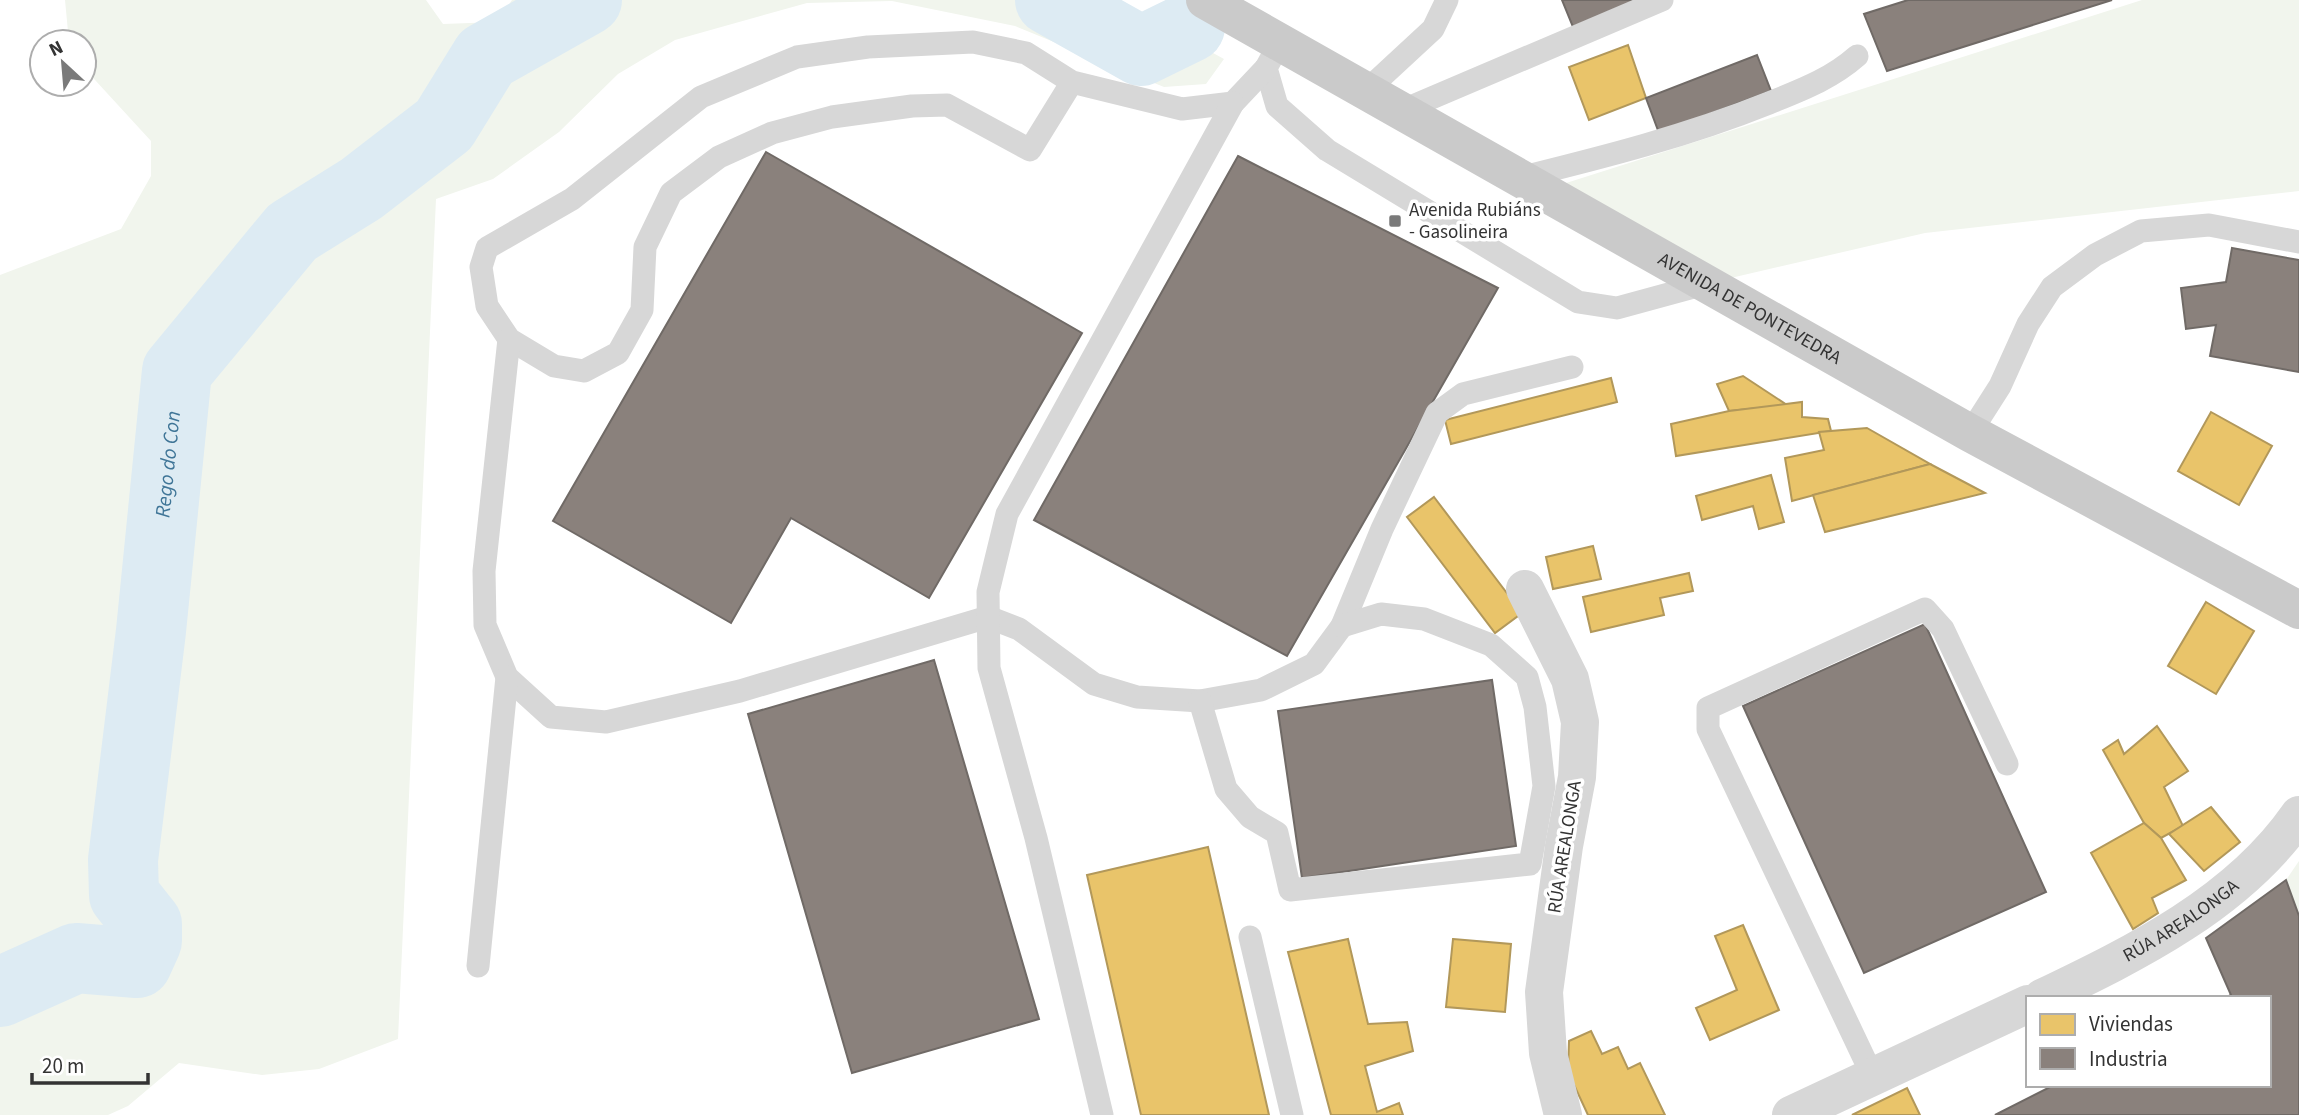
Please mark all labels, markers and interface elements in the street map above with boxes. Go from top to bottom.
north arrow [28,28,98,98]
text: N [45,34,68,64]
place label: Avenida Rubiáns - Gasolineira [1409,197,1541,246]
marker: Avenida Rubiáns - Gasolineira [1387,213,1403,229]
street label: AVENIDA DE PONTEVEDRA [1653,246,1847,371]
water label: Rego do Con [147,409,188,519]
street label: RÚA AREALONGA [1541,778,1589,915]
street label: RÚA AREALONGA [2118,873,2245,969]
legend [2026,996,2271,1087]
text: Viviendas [2089,1009,2173,1039]
scale bar [32,1042,147,1086]
text: Industria [2089,1044,2168,1074]
text: 20 m [42,1051,84,1081]

